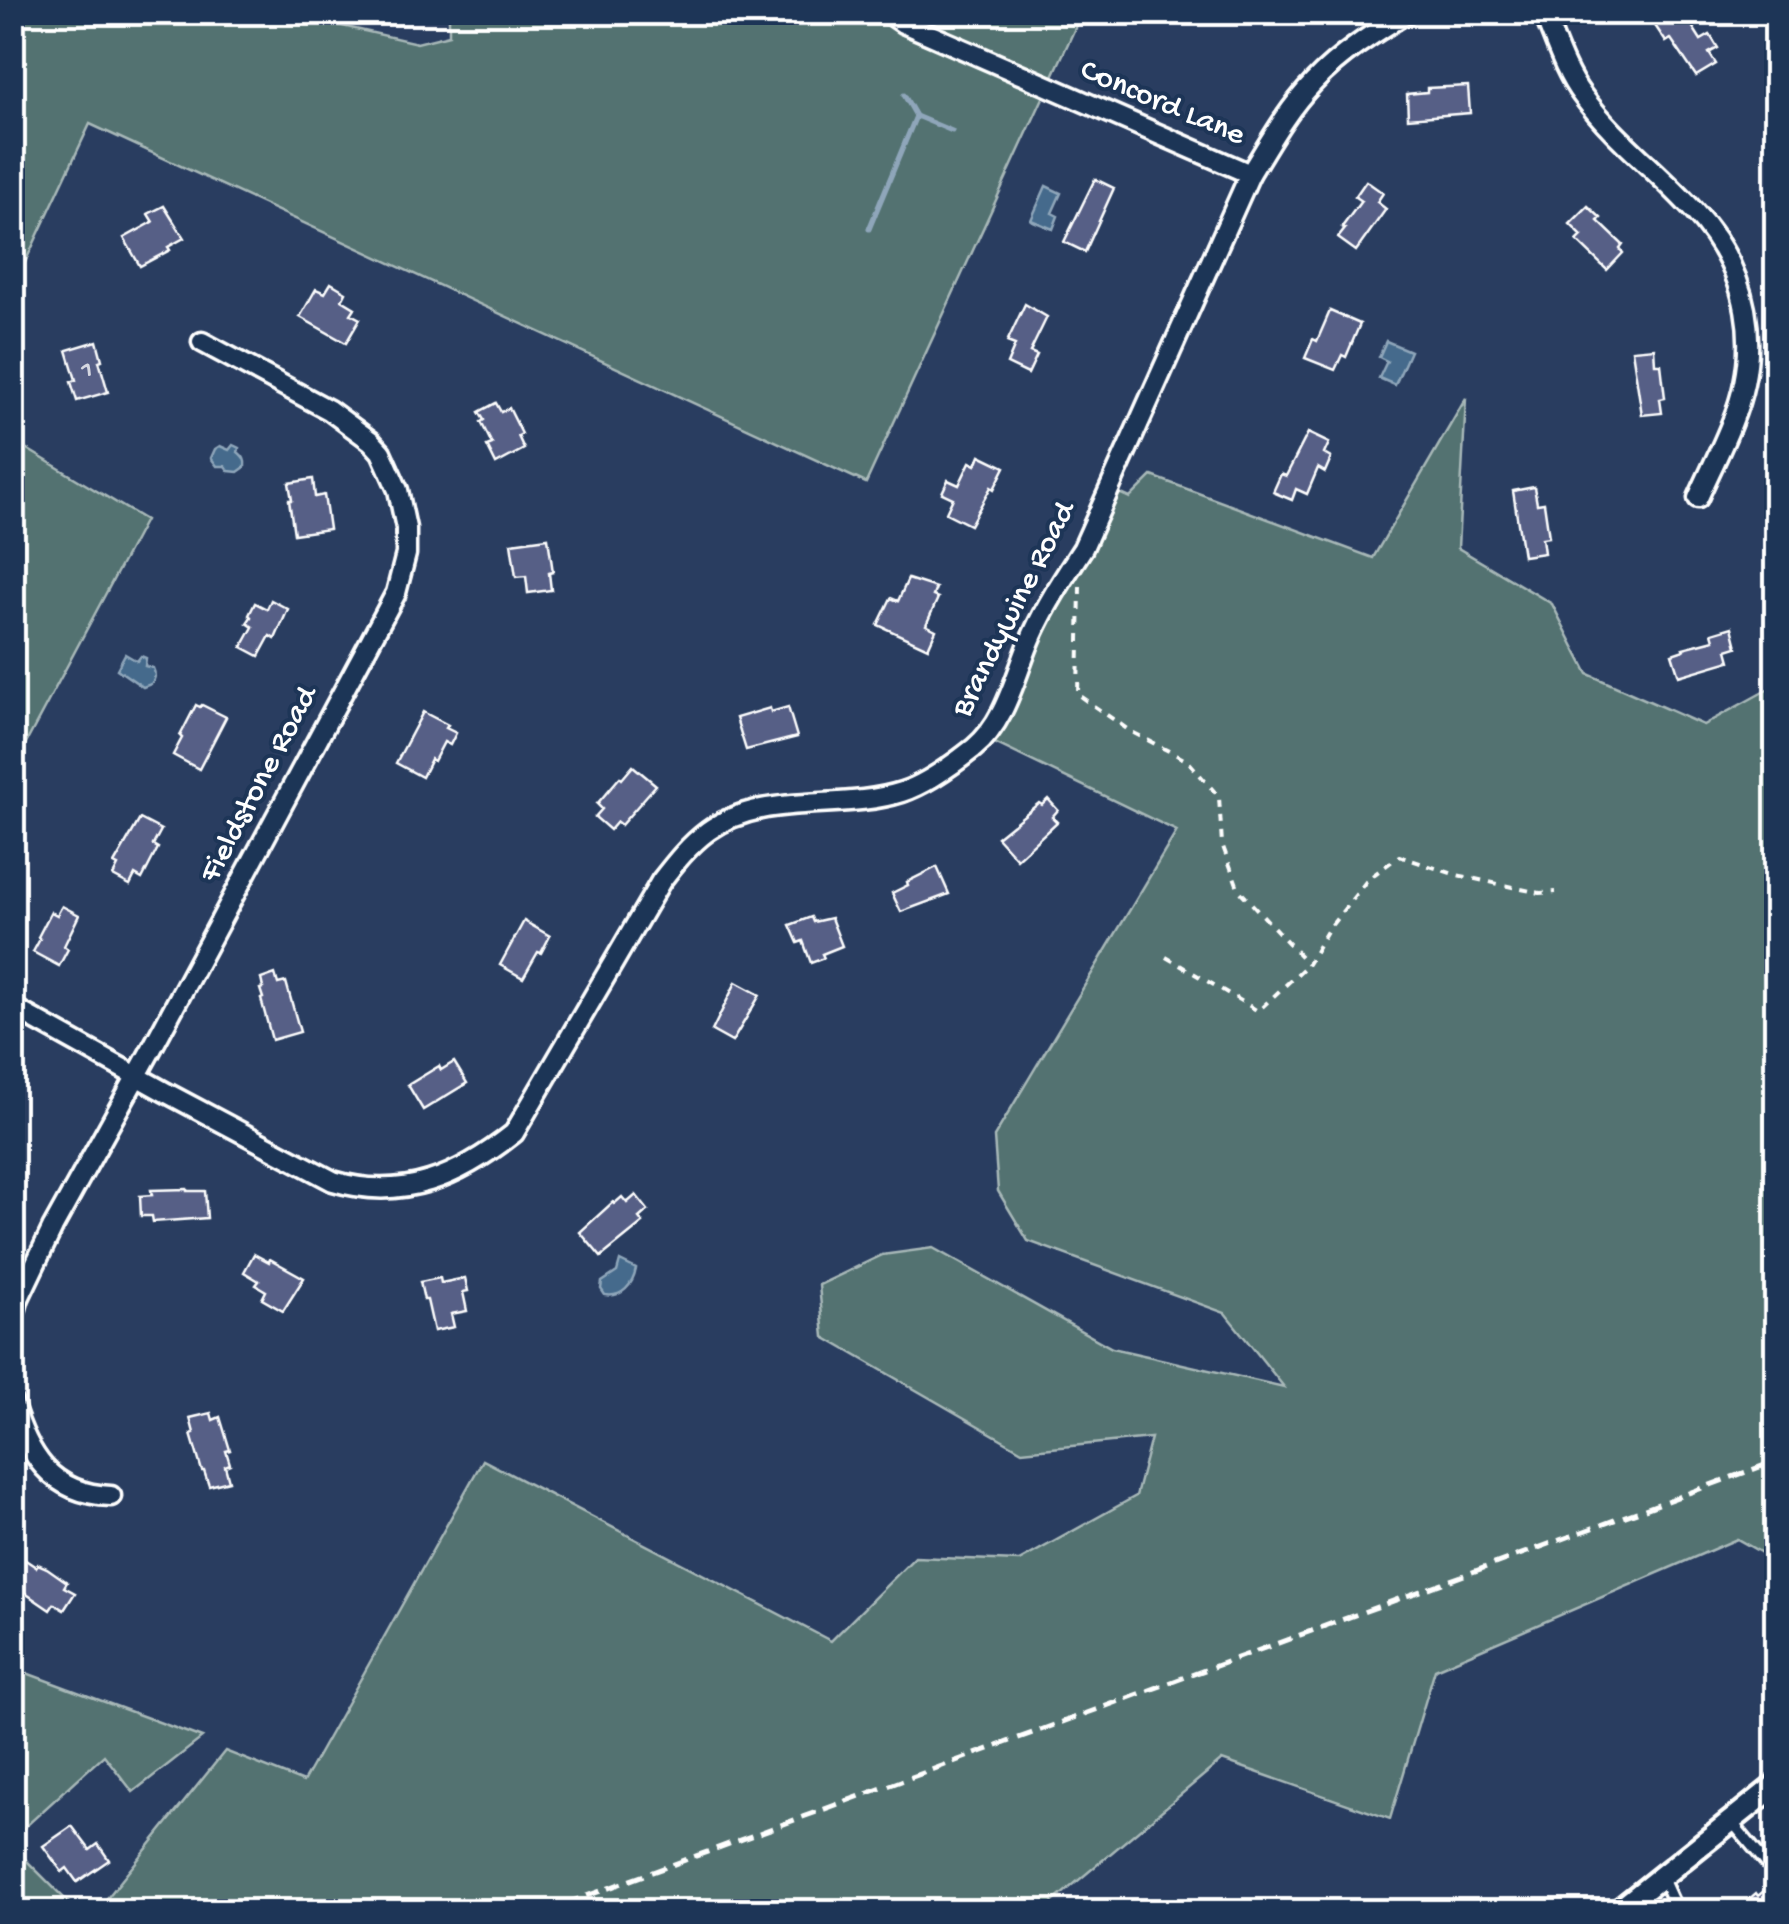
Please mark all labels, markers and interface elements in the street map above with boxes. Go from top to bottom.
street label: Concord Lane [1074,52,1251,156]
house number: 1 [80,355,93,388]
street label: Brandywine Road [944,494,1087,725]
street label: Fieldstone Road [192,679,329,890]

